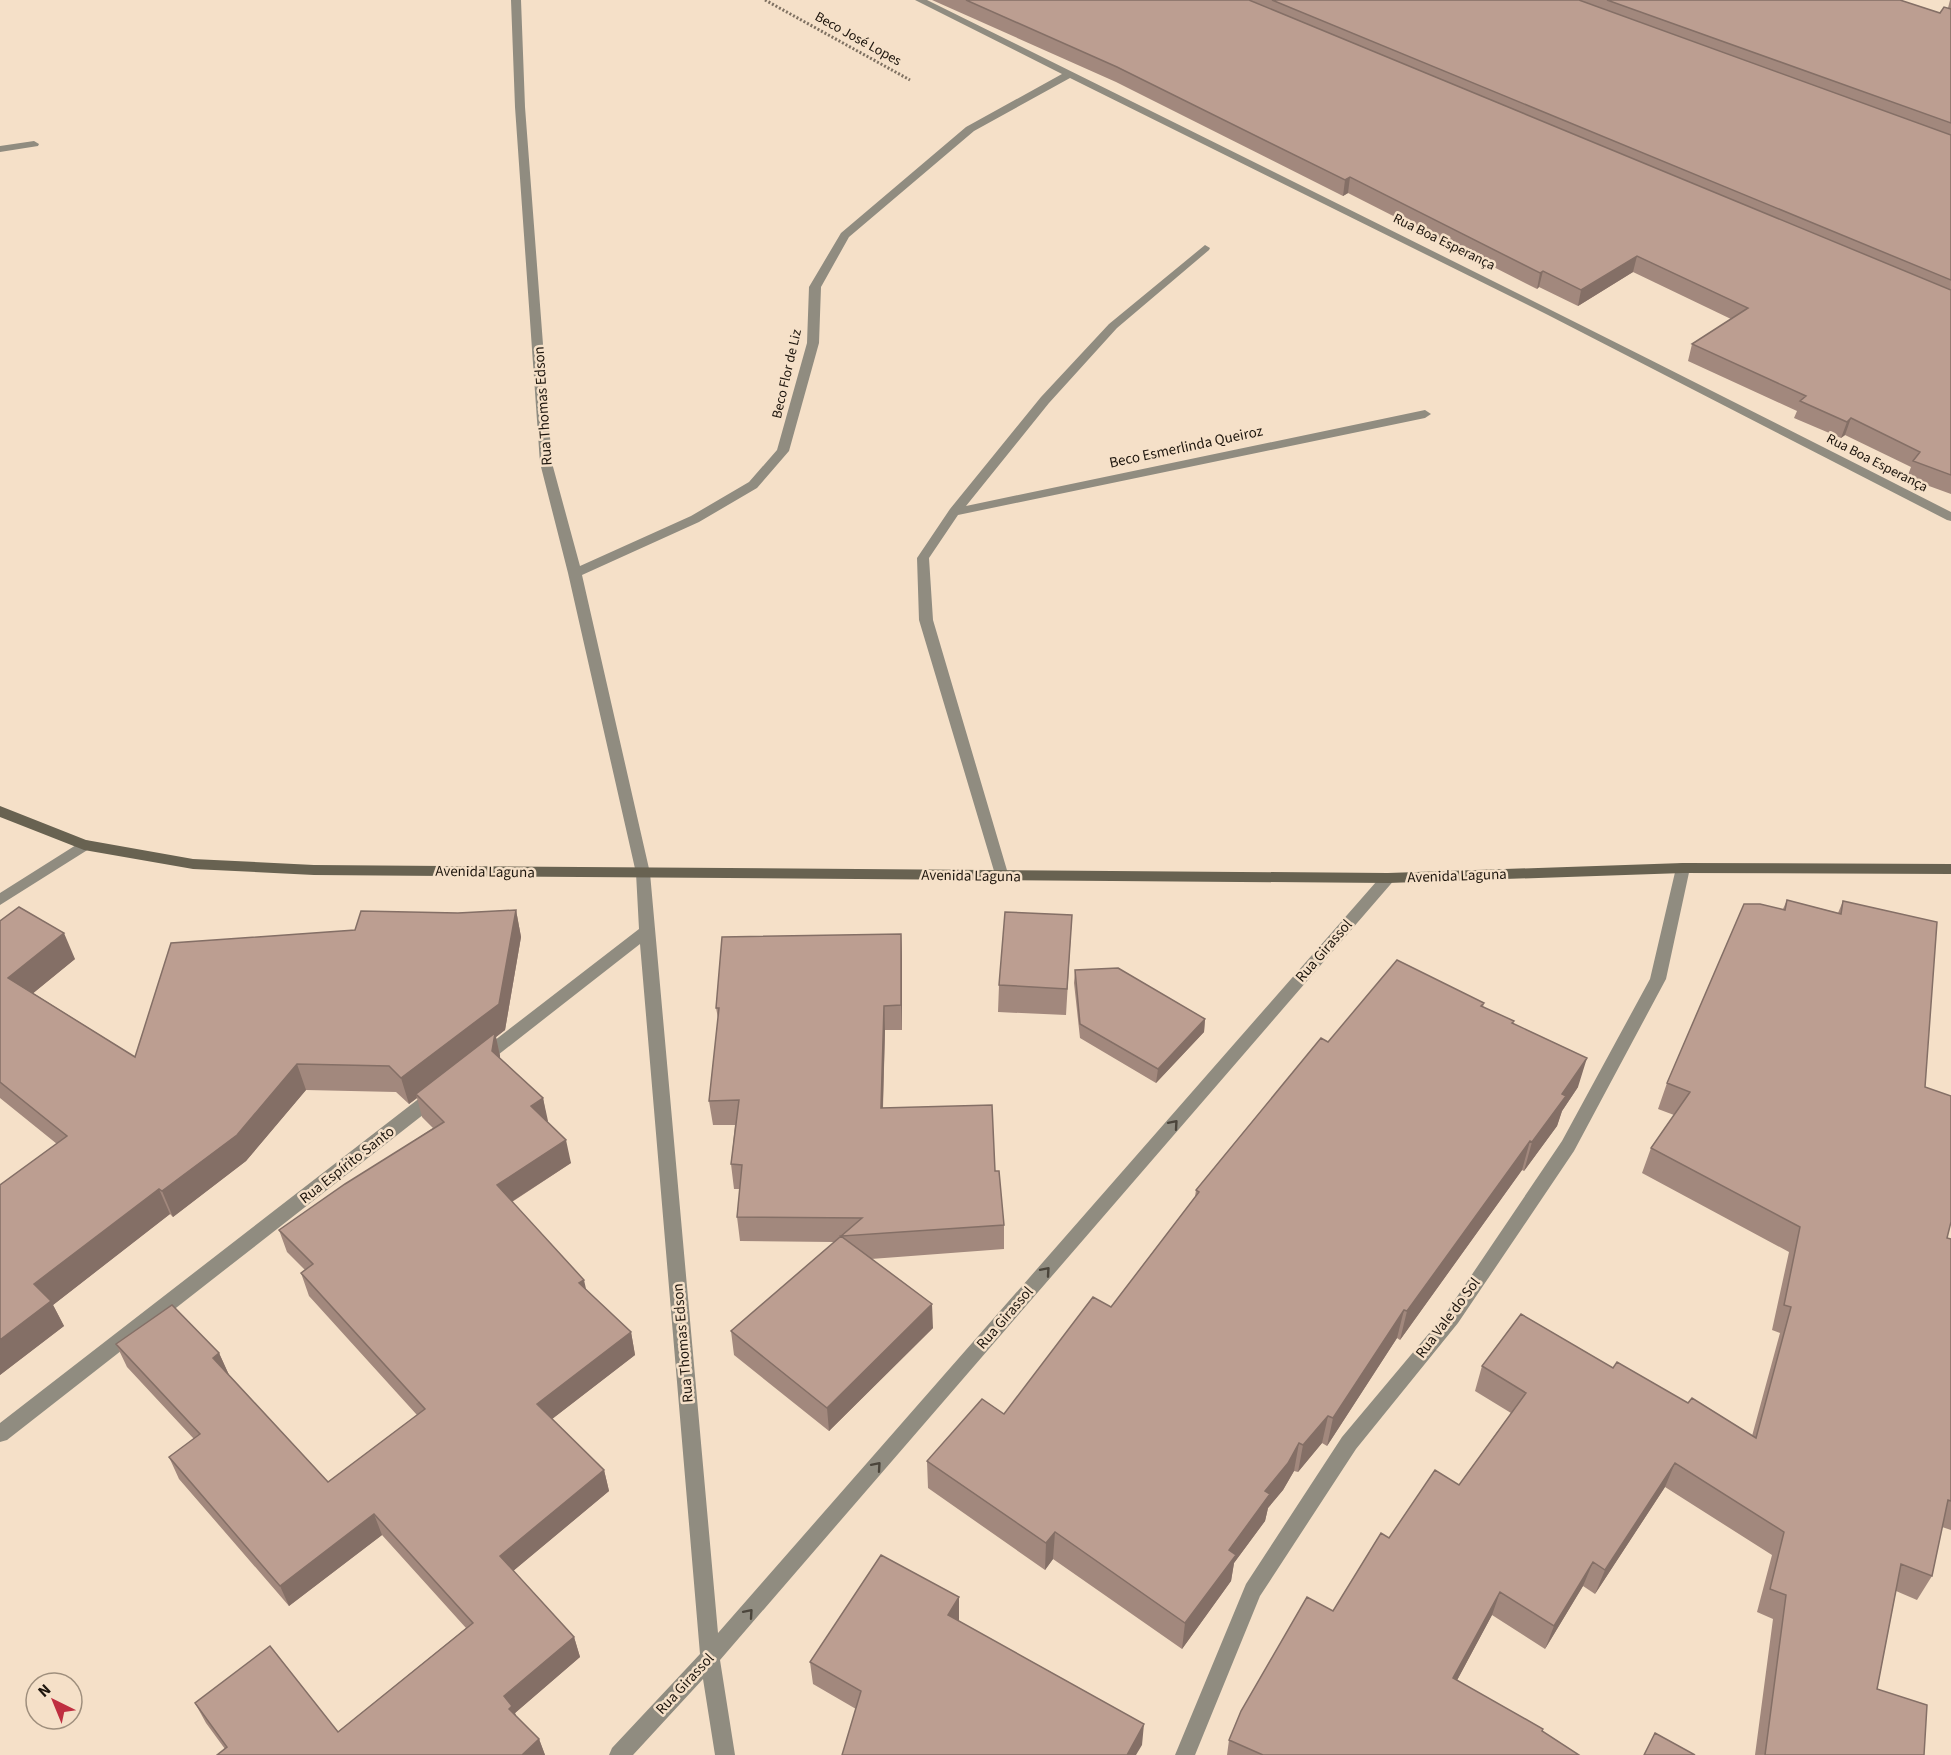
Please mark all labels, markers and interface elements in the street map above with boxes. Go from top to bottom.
street label: Beco José Lopes [811,7,905,71]
street label: Rua Boa Esperança [1390,209,1498,275]
street label: Beco Flor de Liz [767,327,807,421]
street label: Rua Thomas Edson [528,346,558,466]
street label: Beco Esmerlinda Queiroz [1107,420,1265,474]
street label: Rua Boa Esperança [1823,429,1931,497]
street label: Avenida Laguna [435,861,535,883]
street label: Avenida Laguna [1407,864,1507,888]
street label: Avenida Laguna [921,865,1021,887]
street label: Rua Girassol [1291,915,1357,987]
one-way arrow [1167,1120,1178,1131]
street label: Rua Espírito Santo [295,1121,399,1209]
one-way arrow [1039,1267,1050,1278]
street label: Rua Vale do Sol [1411,1273,1485,1363]
street label: Rua Girassol [972,1282,1038,1354]
street label: Rua Thomas Edson [667,1283,699,1403]
one-way arrow [870,1462,881,1473]
one-way arrow [742,1609,753,1620]
street label: Rua Girassol [651,1649,719,1719]
north arrow [24,1671,84,1731]
text: N [33,1679,56,1702]

